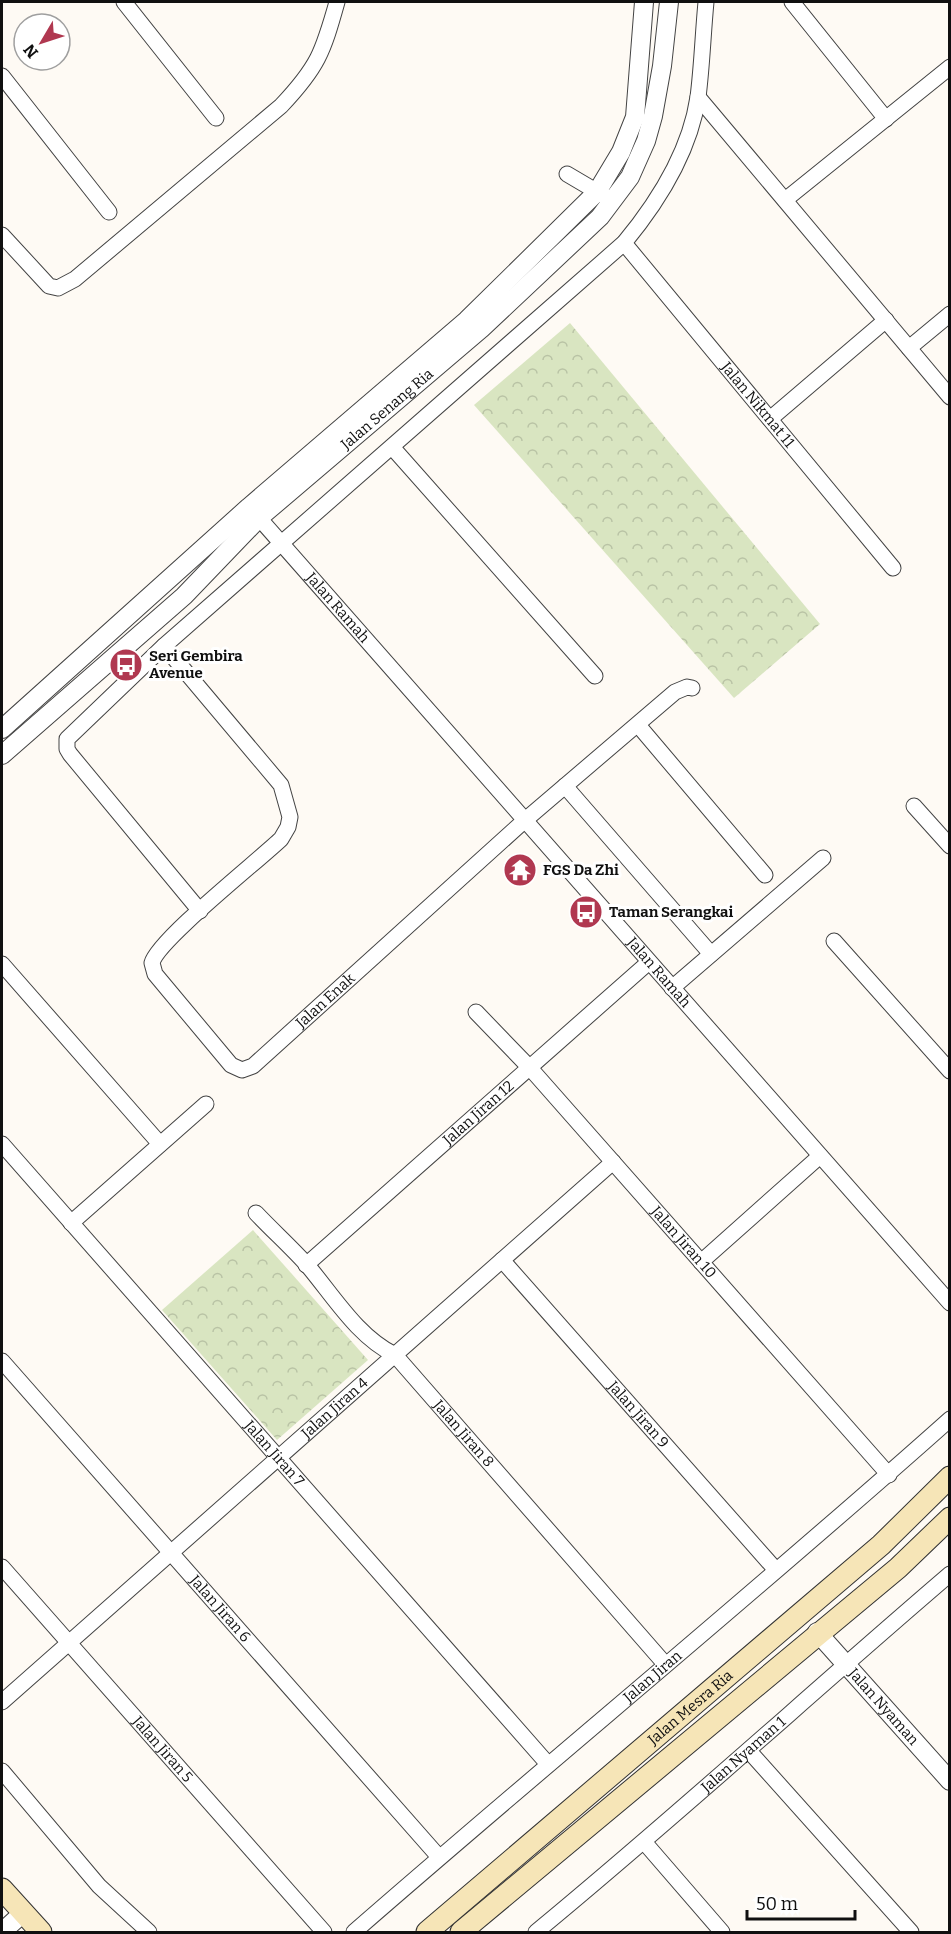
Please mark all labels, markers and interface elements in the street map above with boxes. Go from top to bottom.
north arrow [12,12,72,72]
text: N [19,40,42,62]
street label: Jalan Nikmat 11 [717,358,798,451]
street label: Jalan Senang Ria [336,365,437,454]
street label: Jalan Ramah [302,568,374,647]
bus stop icon: Seri Gembira Avenue [108,647,144,683]
place label: Seri Gembira Avenue [149,647,243,682]
temple icon: FGS Da Zhi [502,852,538,888]
place label: FGS Da Zhi [543,861,619,879]
bus stop icon: Taman Serangkai [568,894,604,930]
place label: Taman Serangkai [609,903,733,921]
street label: Jalan Ramah [623,933,695,1012]
street label: Jalan Enak [291,969,359,1032]
street label: Jalan Jiran 12 [439,1077,517,1149]
street label: Jalan Jiran 10 [646,1202,720,1282]
street label: Jalan Jiran 4 [297,1374,372,1443]
street label: Jalan Jiran 9 [604,1377,673,1451]
street label: Jalan Jiran 8 [429,1396,498,1471]
street label: Jalan Jiran 7 [240,1416,308,1490]
street label: Jalan Jiran 6 [185,1571,254,1646]
street label: Jalan Jiran [619,1646,686,1707]
street label: Jalan Nyaman [844,1664,923,1749]
street label: Jalan Mesra Ria [643,1666,736,1749]
street label: Jalan Jiran 5 [128,1712,197,1786]
street label: Jalan Nyaman 1 [697,1713,789,1797]
scale bar [747,1883,855,1921]
text: 50 m [756,1893,798,1915]

